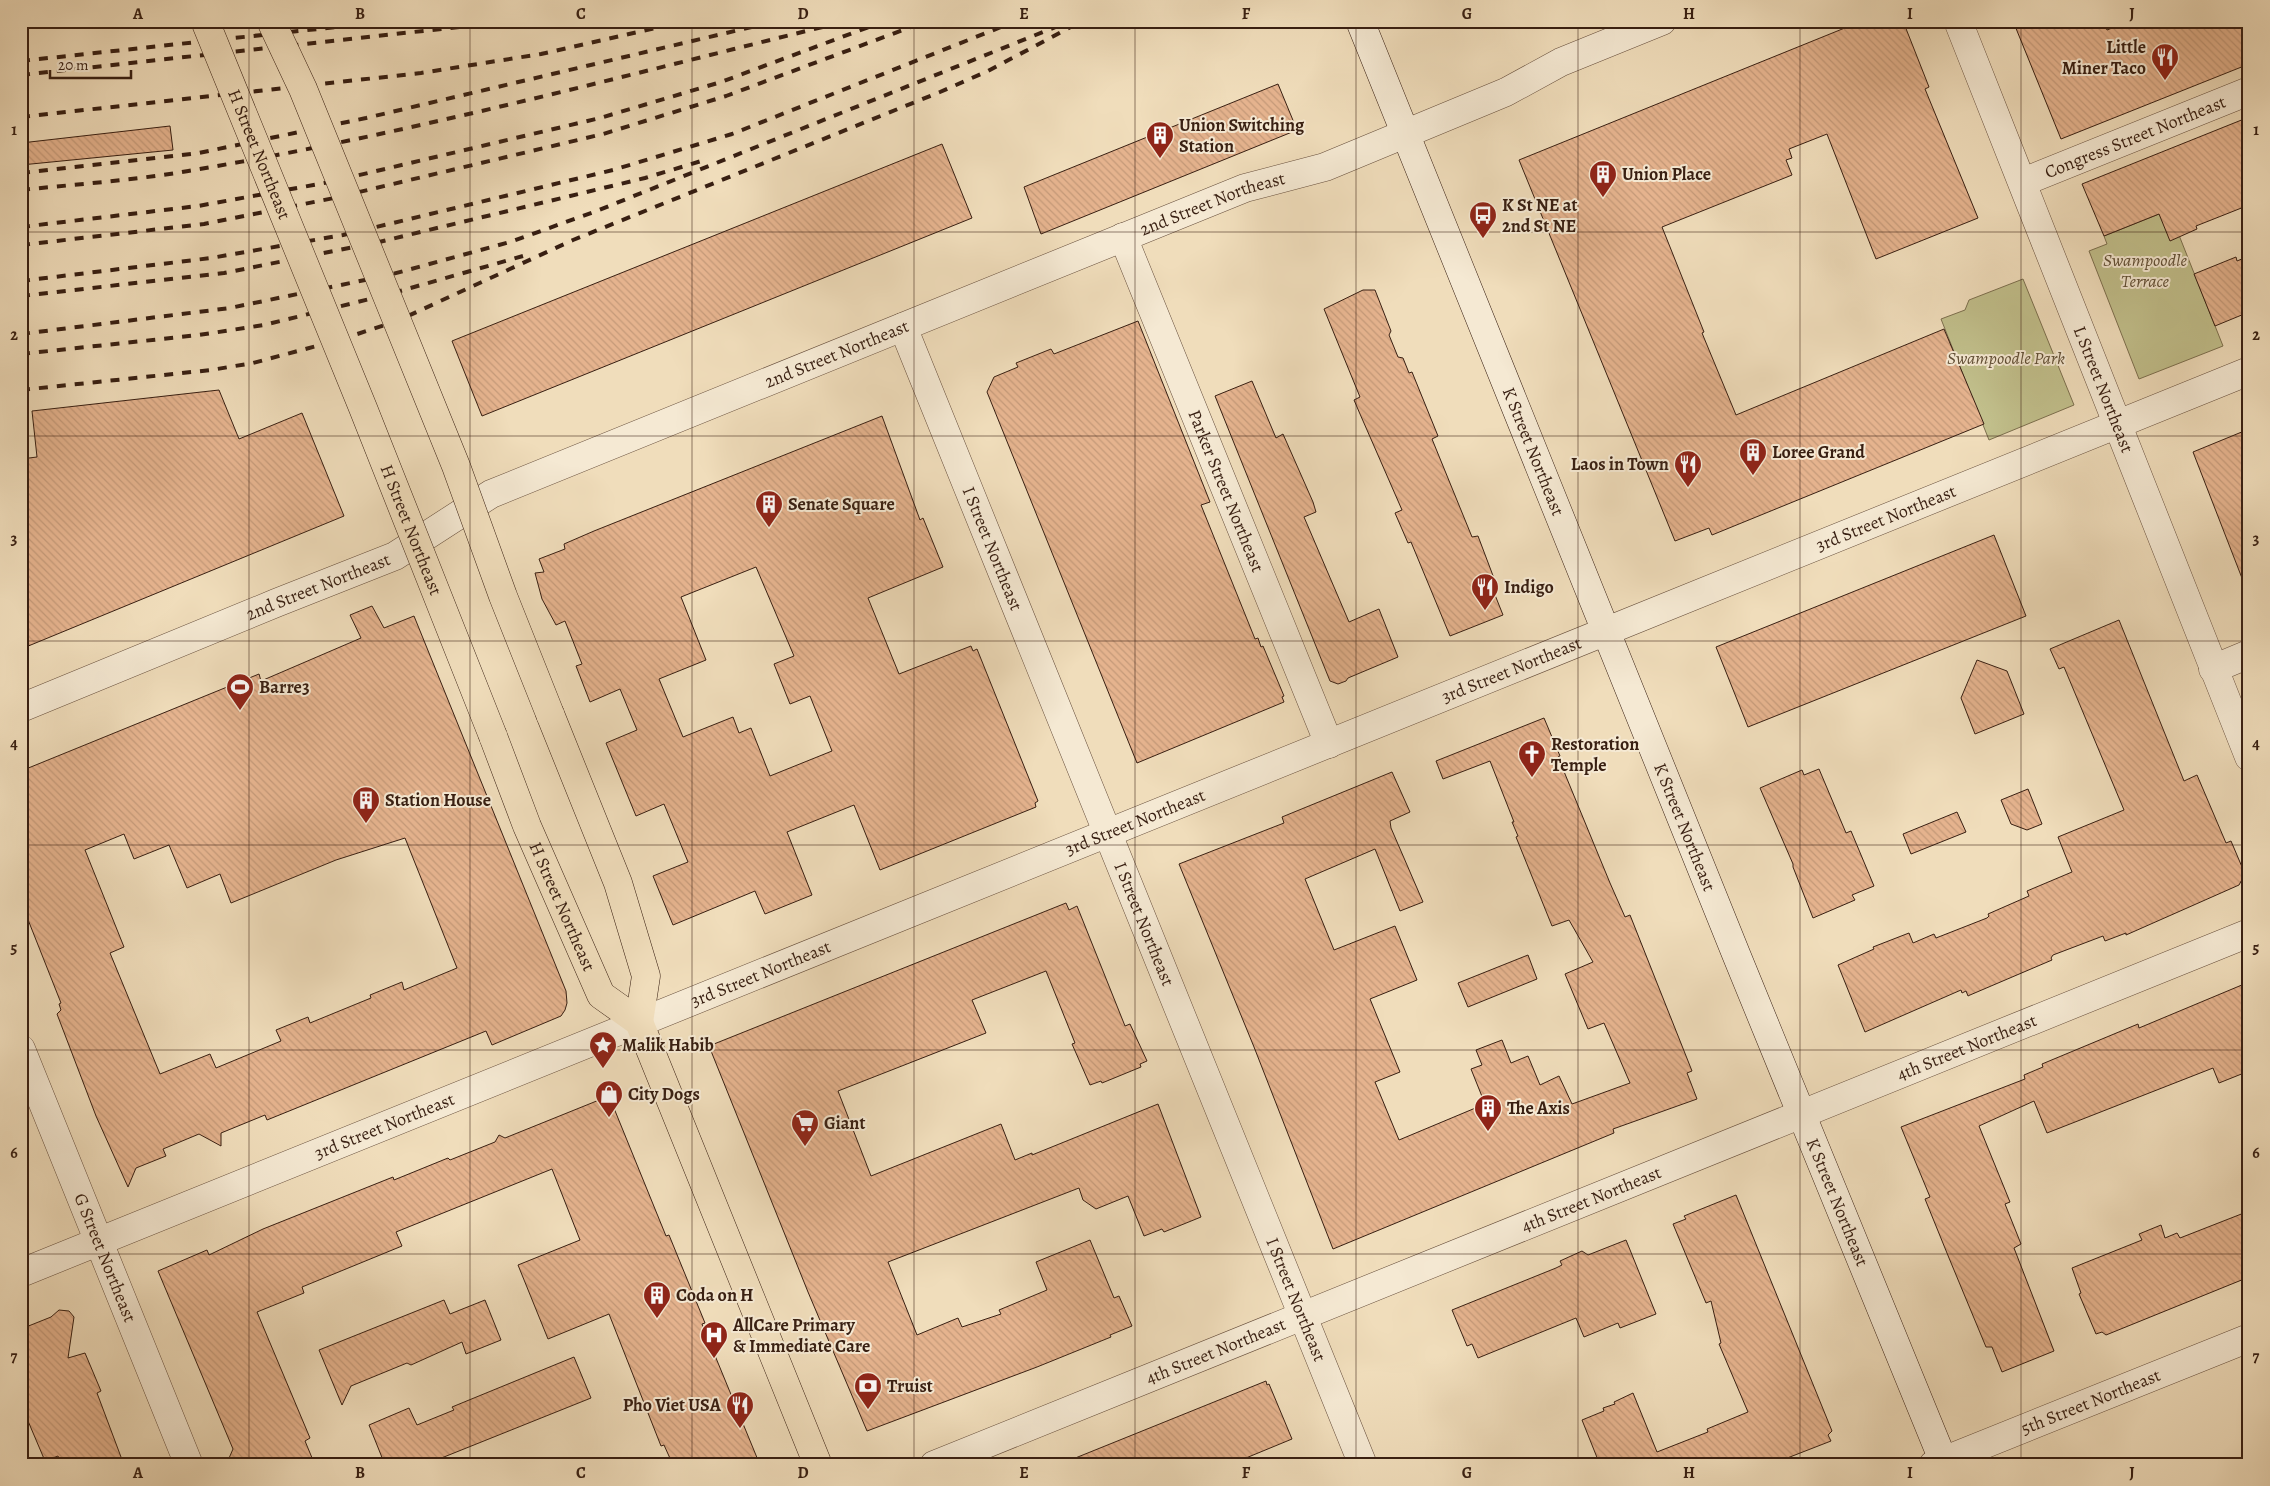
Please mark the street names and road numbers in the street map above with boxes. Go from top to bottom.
street label: H Street Northeast [222,86,297,223]
street label: Congress Street Northeast [2041,90,2229,184]
street label: 2nd Street Northeast [1136,166,1288,241]
street label: 2nd Street Northeast [761,314,912,394]
street label: L Street Northeast [2068,322,2139,456]
street label: K Street Northeast [1497,384,1570,519]
street label: Parker Street Northeast [1182,406,1270,576]
street label: H Street Northeast [375,461,448,599]
street label: 3rd Street Northeast [1812,479,1960,557]
street label: I Street Northeast [957,483,1028,614]
street label: 2nd Street Northeast [242,547,394,626]
street label: 3rd Street Northeast [1438,630,1585,709]
street label: K Street Northeast [1648,759,1721,895]
street label: 3rd Street Northeast [1062,783,1209,861]
street label: H Street Northeast [523,838,601,975]
street label: I Street Northeast [1109,859,1180,990]
street label: 3rd Street Northeast [687,934,834,1013]
street label: 4th Street Northeast [1893,1008,2040,1086]
street label: 3rd Street Northeast [311,1087,458,1165]
street label: K Street Northeast [1801,1134,1874,1270]
street label: 4th Street Northeast [1518,1160,1665,1238]
street label: G Street Northeast [68,1190,142,1326]
street label: I Street Northeast [1260,1234,1332,1365]
street label: 4th Street Northeast [1142,1312,1289,1390]
street label: 5th Street Northeast [2017,1363,2164,1440]

